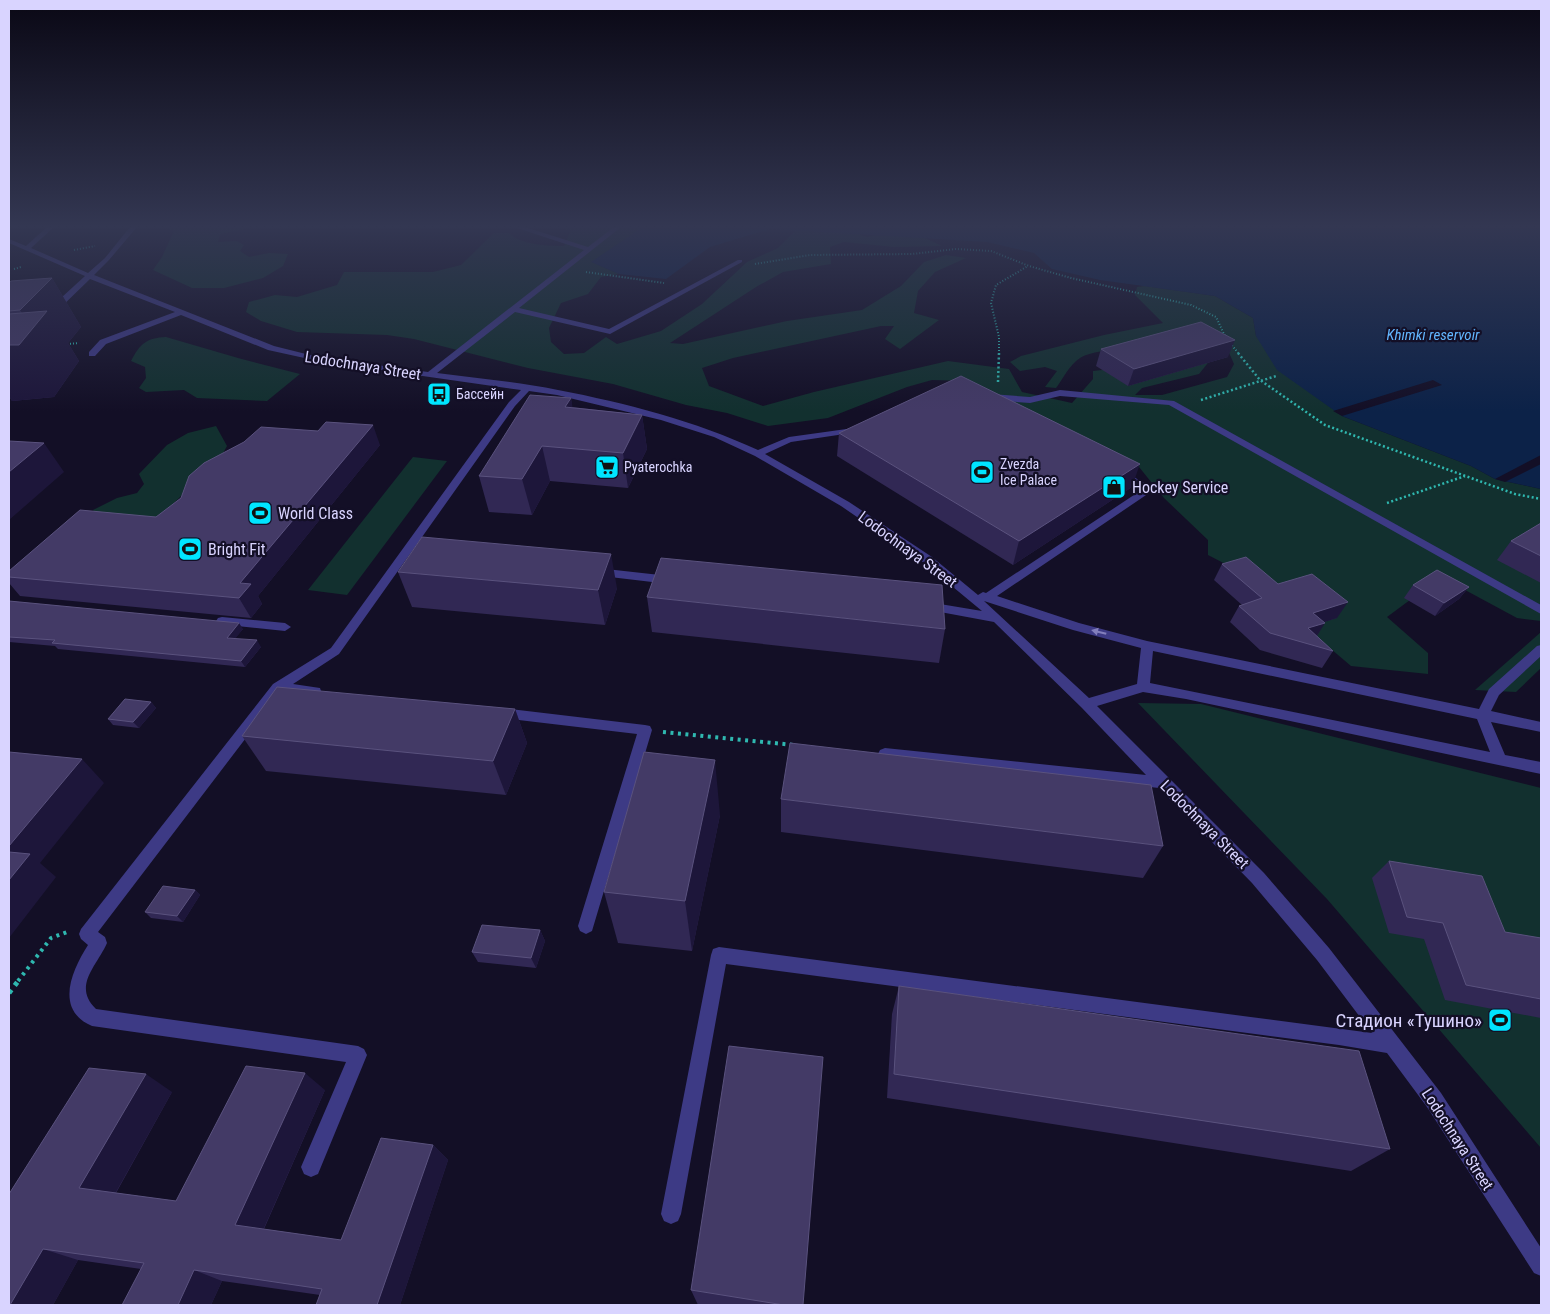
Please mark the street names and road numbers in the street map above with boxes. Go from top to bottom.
street label: Lodochnaya Street [303,347,423,384]
street label: Lodochnaya Street [855,507,961,592]
street label: Lodochnaya Street [1156,776,1253,873]
street label: Lodochnaya Street [1418,1085,1498,1194]

